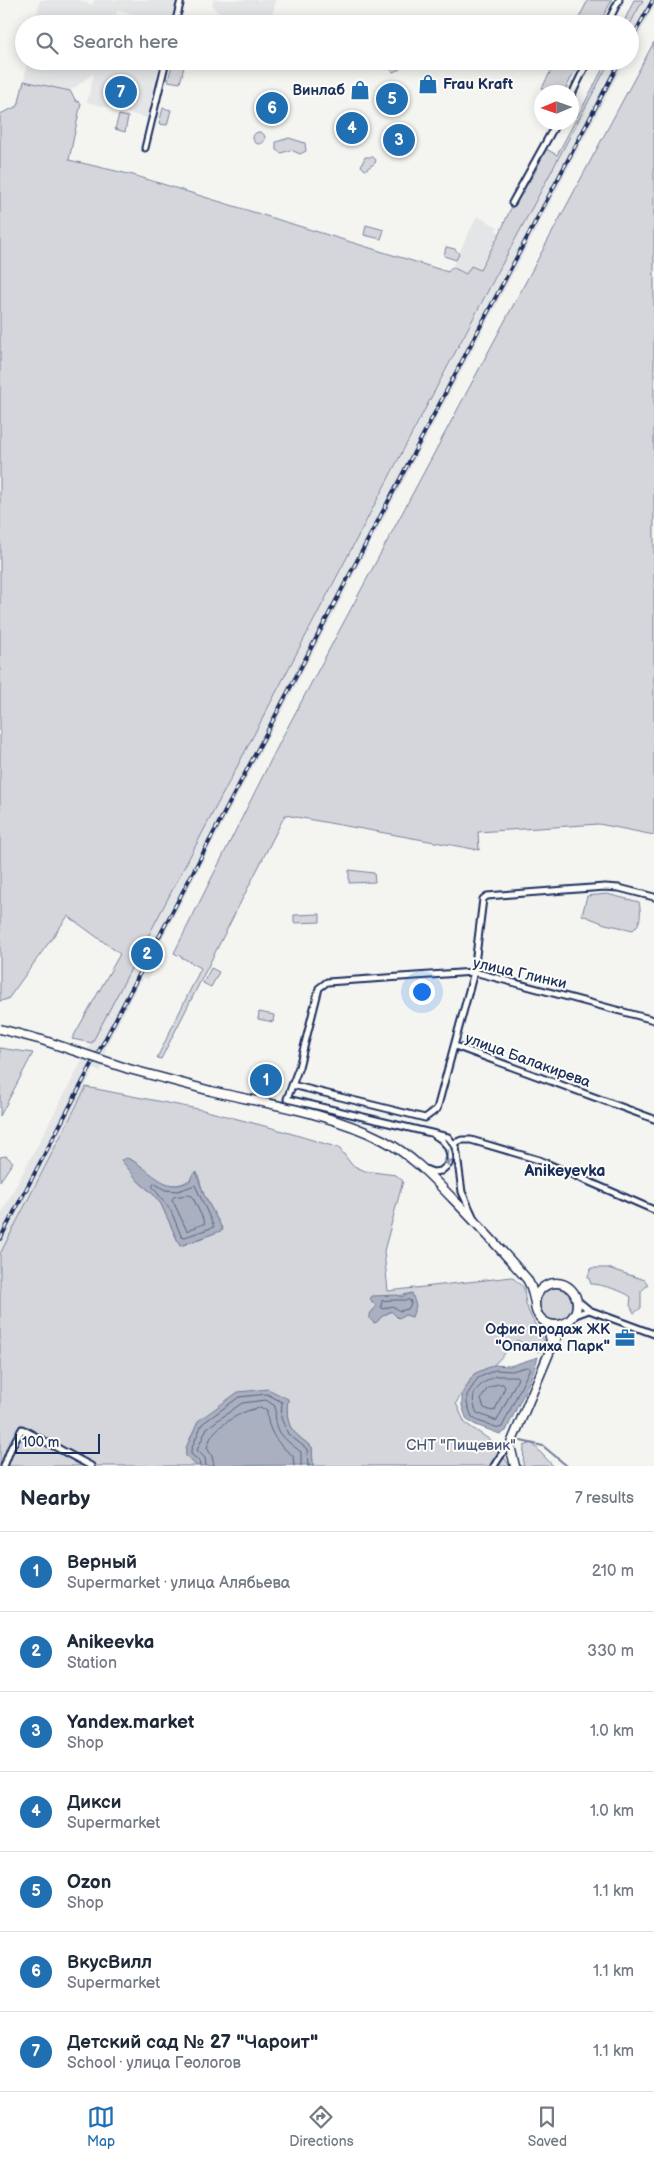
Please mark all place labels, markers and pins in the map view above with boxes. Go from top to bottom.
pin: 7 [105,73,137,111]
shop icon: Frau Kraft [417,73,439,95]
place label: Frau Kraft [443,75,513,94]
shop icon: Винлаб [349,79,371,101]
pin: 5 [376,80,408,118]
place label: Винлаб [292,81,345,100]
pin: 6 [256,89,288,127]
pin: 4 [336,109,368,147]
pin: 3 [383,121,415,159]
pin: 2 [131,935,163,973]
pin: 1 [250,1061,282,1099]
place label: Офис продаж ЖК "Опалиха Парк" [485,1320,611,1356]
office icon: Офис продаж ЖК "Опалиха Парк" [614,1327,636,1349]

